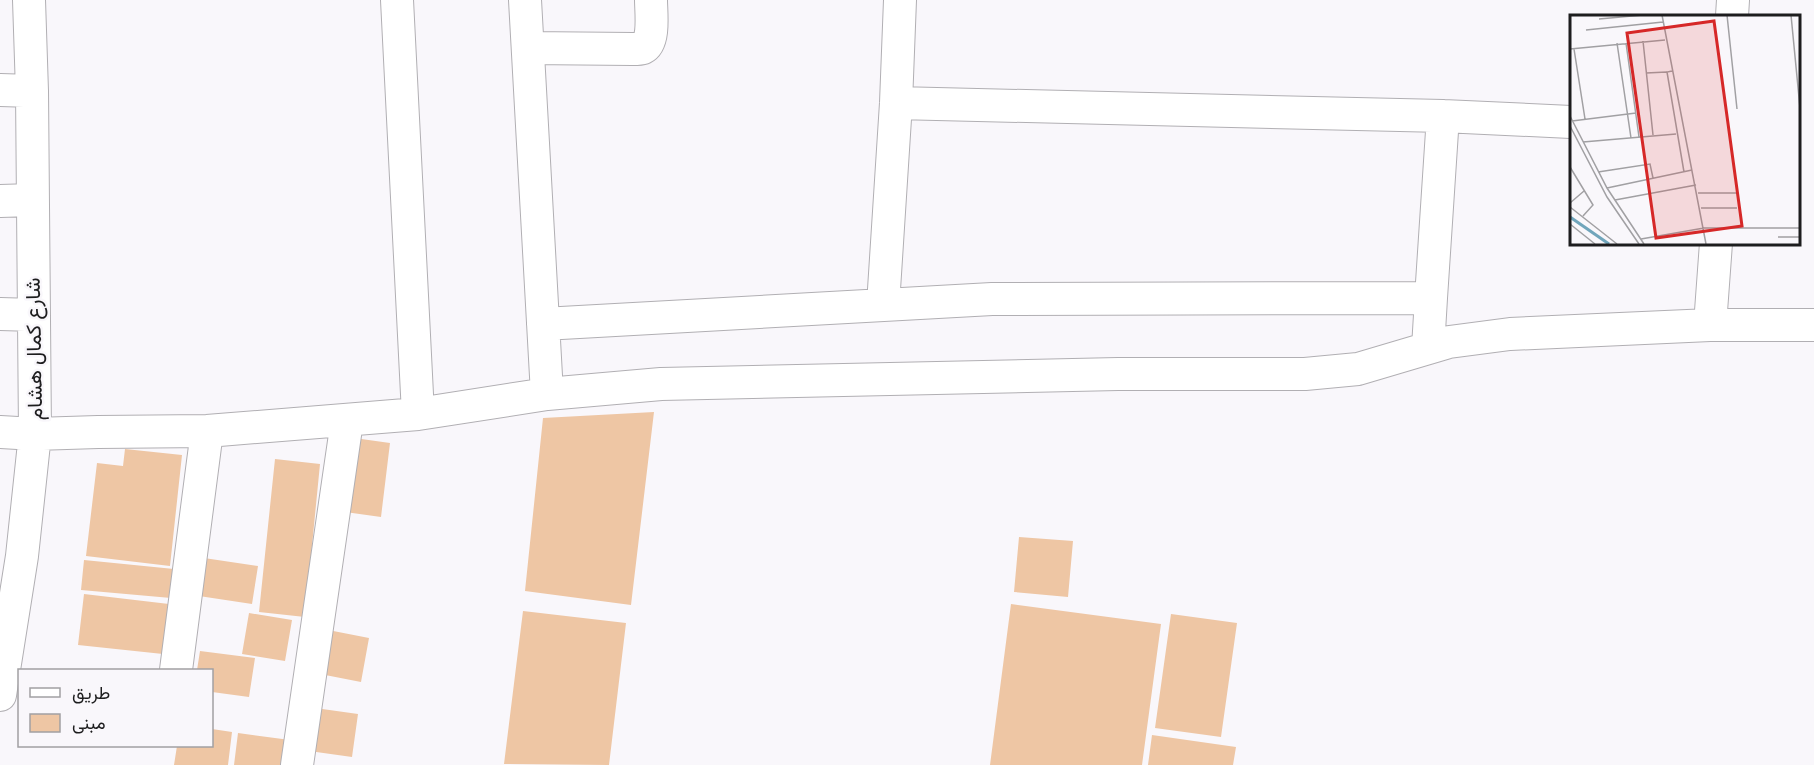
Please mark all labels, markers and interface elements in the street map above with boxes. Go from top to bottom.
inset map [1570,15,1799,244]
street label: شارع كمال هشام [18,277,49,421]
legend [18,669,213,747]
text: طريق [72,681,110,704]
text: مبنى [72,711,106,734]

